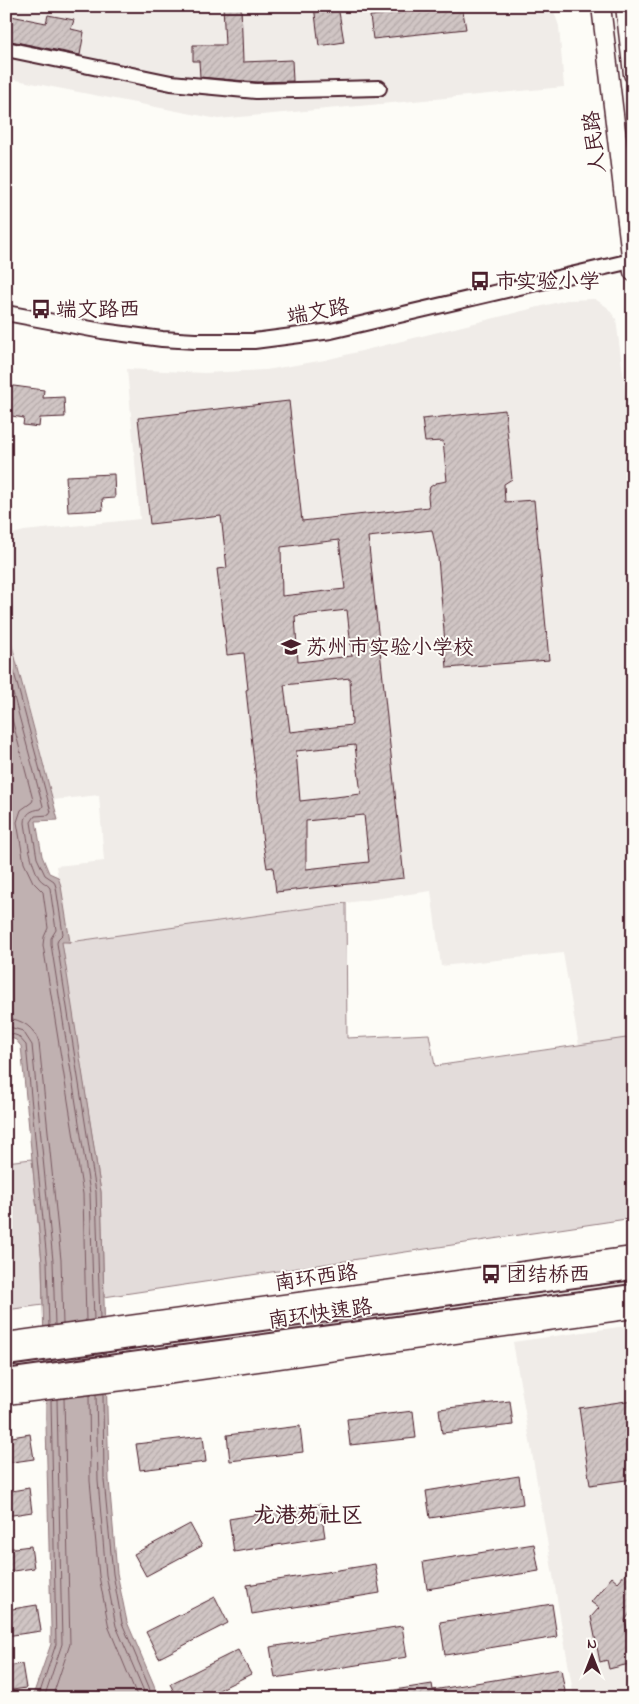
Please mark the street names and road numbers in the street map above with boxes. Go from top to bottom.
street label: 人民路 [577,109,615,175]
street label: 端文路 [285,293,352,333]
street label: 南环西路 [273,1258,360,1300]
street label: 南环快速路 [266,1293,374,1337]

